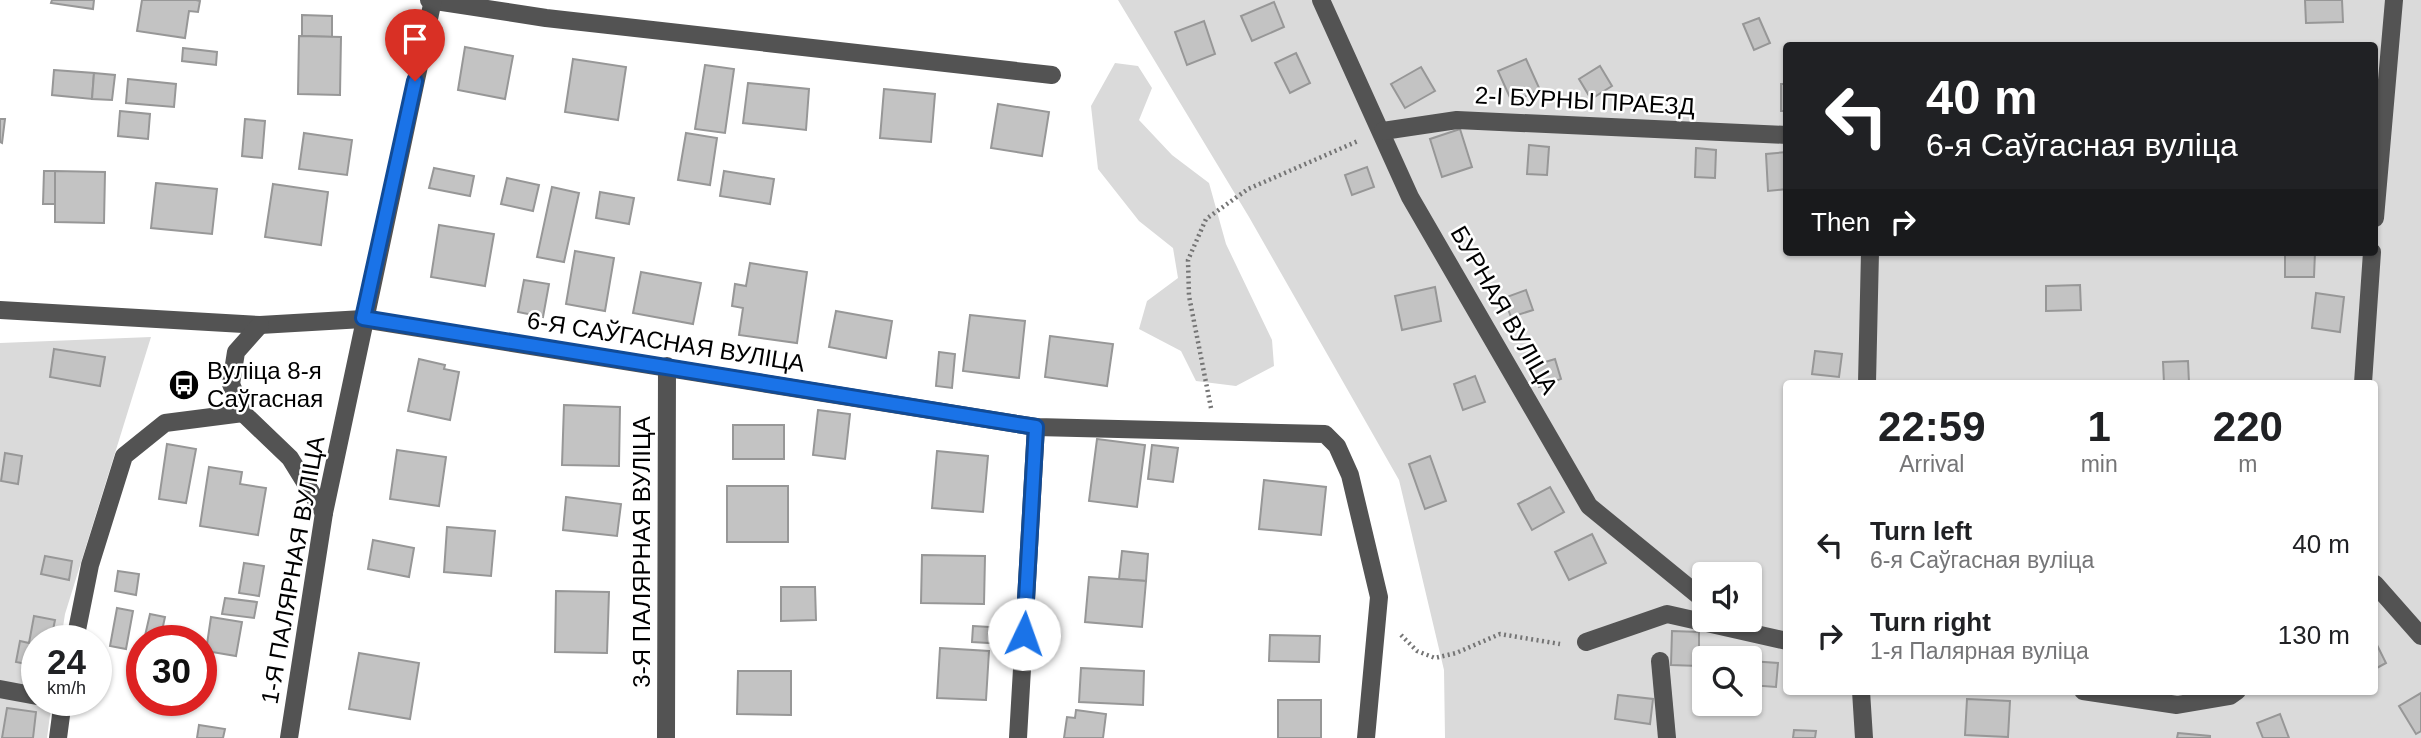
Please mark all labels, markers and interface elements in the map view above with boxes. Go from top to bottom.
pin [385,9,445,81]
icon: arrive [396,20,434,58]
icon: left [1811,70,1902,161]
text: 40 m [1926,70,2038,124]
street label: 2-І БУРНЫ ПРАЕЗД [1474,81,1696,120]
text: 6-я Саўгасная вуліца [1926,127,2238,163]
icon: right [1884,203,1922,241]
text: Then [1811,207,1870,237]
street label: БУРНАЯ ВУЛІЦА [1445,221,1564,399]
street label: 6-Я САЎГАСНАЯ ВУЛІЦА [525,306,807,377]
place label: Вуліца 8-я Саўгасная [207,357,323,412]
bus stop icon: Вуліца 8-я Саўгасная [167,368,201,402]
text: 22:59 [1878,403,1986,450]
text: 1 [2087,403,2111,450]
text: 220 [2213,403,2283,450]
street label: 3-Я ПАЛЯРНАЯ ВУЛІЦА [628,416,655,688]
street label: 1-Я ПАЛЯРНАЯ ВУЛІЦА [256,434,329,706]
text: Arrival [1899,451,1964,477]
text: min [2081,451,2118,477]
text: m [2238,451,2257,477]
text: Turn left [1870,516,1972,546]
icon: left [1811,526,1849,564]
text: 40 m [2292,529,2350,559]
text: 6-я Саўгасная вуліца [1870,547,2094,573]
map controls [1692,562,1762,716]
button: sound [1692,562,1762,632]
position arrow [987,597,1061,671]
text: Turn right [1870,607,1991,637]
icon: right [1811,617,1849,655]
text: 130 m [2278,620,2350,650]
speed limit sign: 30 [126,625,217,716]
text: 1-я Палярная вуліца [1870,638,2089,664]
text: 24 [47,642,86,681]
button: search [1692,646,1762,716]
text: km/h [47,678,86,698]

